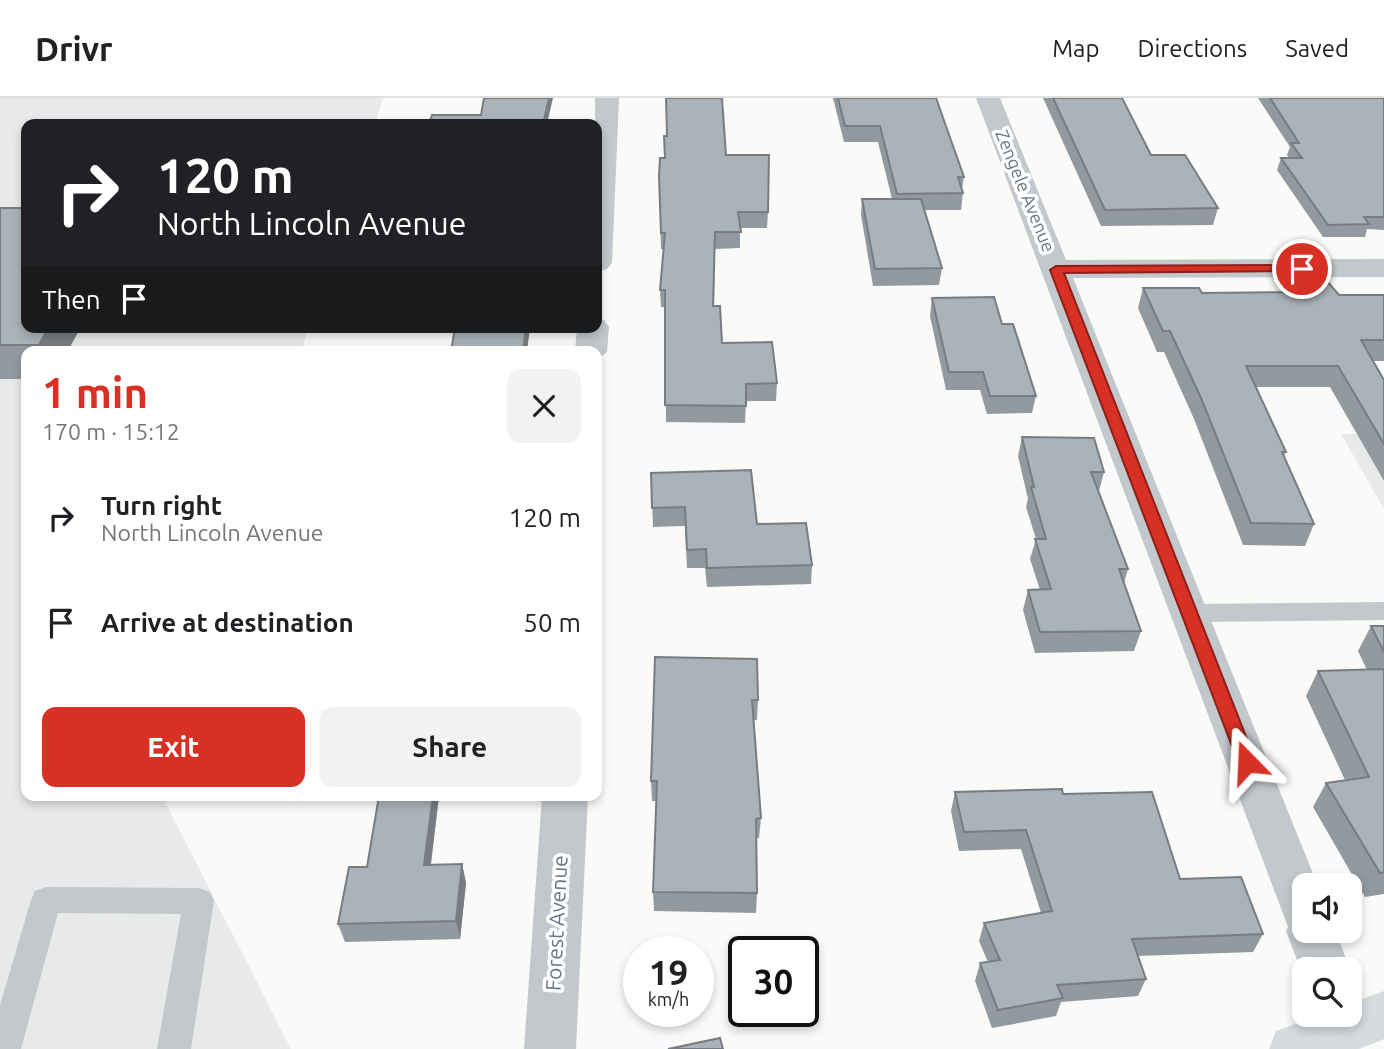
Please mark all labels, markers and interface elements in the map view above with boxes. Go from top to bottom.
text: Drivr [35,30,113,67]
text: Map [1052,35,1099,62]
text: Directions [1137,35,1247,62]
text: Saved [1285,35,1349,62]
street label: Zengele Avenue [992,127,1060,255]
icon: right [42,147,133,238]
text: 120 m [157,147,294,202]
text: North Lincoln Avenue [157,205,467,241]
pin [1272,239,1332,299]
icon: arrive [1283,250,1321,288]
icon: arrive [115,280,153,318]
text: Then [42,285,101,314]
text: 1 min [42,369,148,416]
button: close [507,369,581,443]
text: 170 m · 15:12 [42,419,180,444]
text: Turn right [101,491,222,520]
icon: right [42,499,80,537]
text: 120 m [509,503,581,532]
text: North Lincoln Avenue [101,520,323,545]
icon: arrive [42,604,80,642]
text: Arrive at destination [101,608,354,637]
text: 50 m [523,608,581,637]
button: Exit [42,707,305,787]
button: Share [319,707,581,787]
position arrow [1210,725,1284,799]
street label: Forest Avenue [540,855,572,991]
map controls [1292,873,1362,1027]
button: sound [1292,873,1362,943]
speed limit sign: 30 [728,936,819,1027]
text: 19 [649,952,688,992]
button: search [1292,957,1362,1027]
text: km/h [648,989,689,1009]

